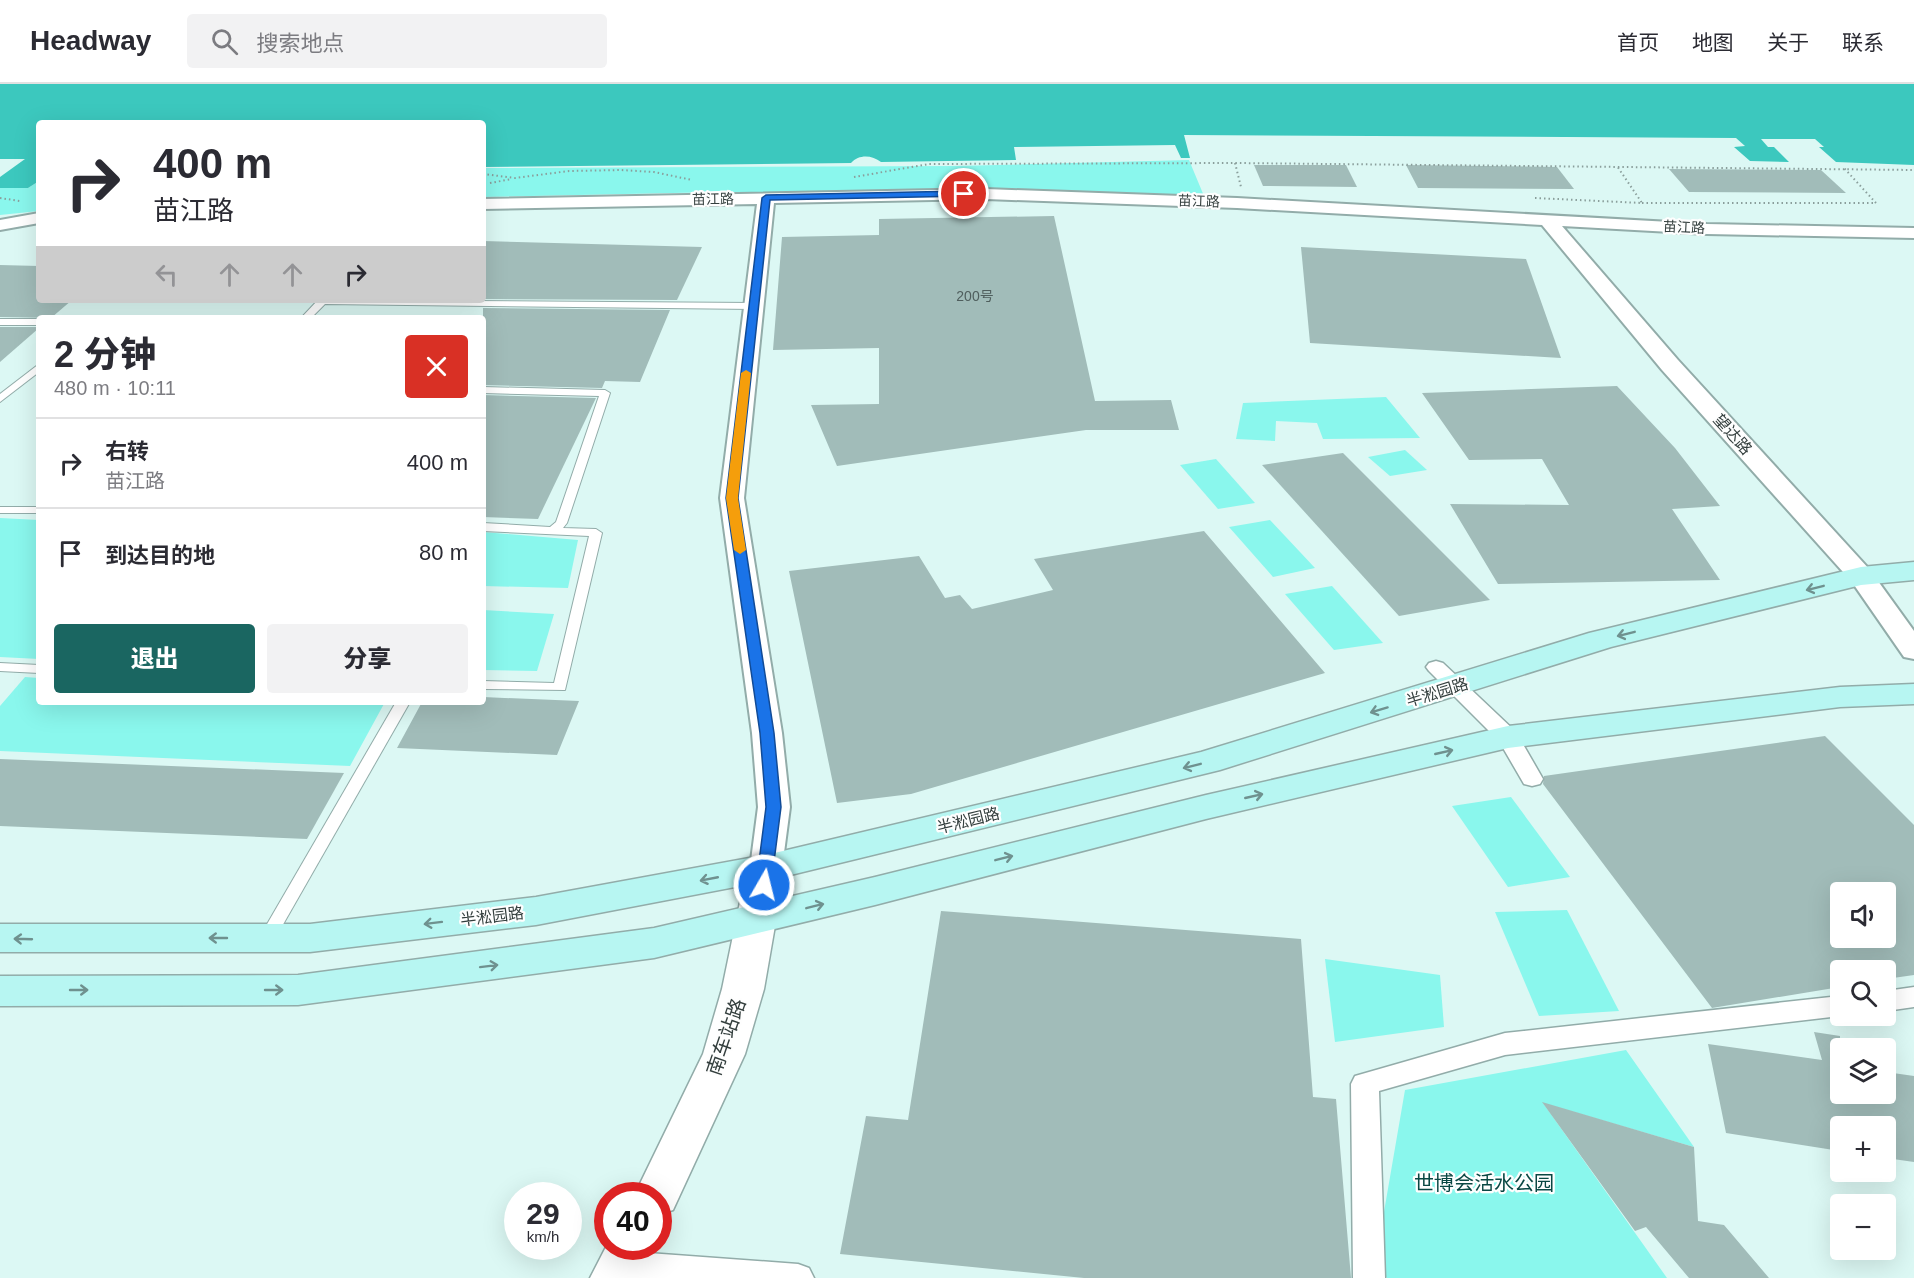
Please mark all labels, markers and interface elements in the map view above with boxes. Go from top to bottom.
search box [187,14,607,68]
text: Headway [30,25,151,56]
icon: search [208,25,241,58]
text: 搜索地点 [256,31,344,56]
text: 首页 [1617,31,1659,54]
text: 地图 [1692,31,1734,54]
text: 关于 [1767,31,1809,54]
text: 联系 [1842,31,1884,54]
text: 400 m [153,140,272,187]
icon: right [54,144,132,222]
pin [938,168,989,219]
icon: arrive [947,177,980,210]
street label: 苗江路 [692,191,734,207]
street label: 苗江路 [1178,192,1220,210]
text: 苗江路 [153,196,234,226]
street label: 苗江路 [1663,218,1705,236]
icon: left [150,258,183,291]
icon: ahead [213,258,246,291]
icon: ahead [276,258,309,291]
icon: right [339,258,372,291]
house number: 200号 [956,288,994,304]
text: 2 分钟 [54,334,156,375]
button: close [405,335,468,398]
text: 480 m · 10:11 [54,377,176,399]
street label: 望达路 [1710,411,1755,458]
text: 右转 [105,439,149,464]
icon: right [54,447,87,480]
text: 400 m [407,450,468,475]
text: 苗江路 [105,470,165,492]
icon: arrive [54,537,87,570]
text: 80 m [419,540,468,565]
text: 到达目的地 [105,543,215,568]
one-way arrow [1806,582,1825,594]
button: 退出 [54,624,255,693]
button: 分享 [267,624,468,693]
one-way arrow [1616,628,1635,640]
street label: 半淞园路 [1404,675,1470,710]
one-way arrow [1370,705,1389,716]
one-way arrow [1434,745,1453,757]
one-way arrow [1183,760,1202,772]
one-way arrow [1244,789,1263,801]
street label: 半淞园路 [935,804,1001,836]
one-way arrow [994,852,1013,863]
position arrow [732,853,796,917]
one-way arrow [699,874,719,885]
map controls [1830,882,1896,1260]
button: sound [1830,882,1896,948]
one-way arrow [805,899,824,911]
street label: 半淞园路 [459,904,525,929]
one-way arrow [424,918,444,929]
one-way arrow [209,932,229,944]
one-way arrow [14,933,34,944]
one-way arrow [479,960,498,971]
button: search [1830,960,1896,1026]
one-way arrow [69,984,89,996]
one-way arrow [264,984,284,996]
street label: 南车站路 [703,996,749,1078]
button: layers [1830,1038,1896,1104]
button: + [1830,1116,1896,1182]
park label: 世博会活水公园 [1414,1172,1554,1194]
speed limit sign: 40 [594,1182,672,1260]
button: − [1830,1194,1896,1260]
text: 29 [526,1197,560,1230]
text: km/h [527,1228,559,1245]

